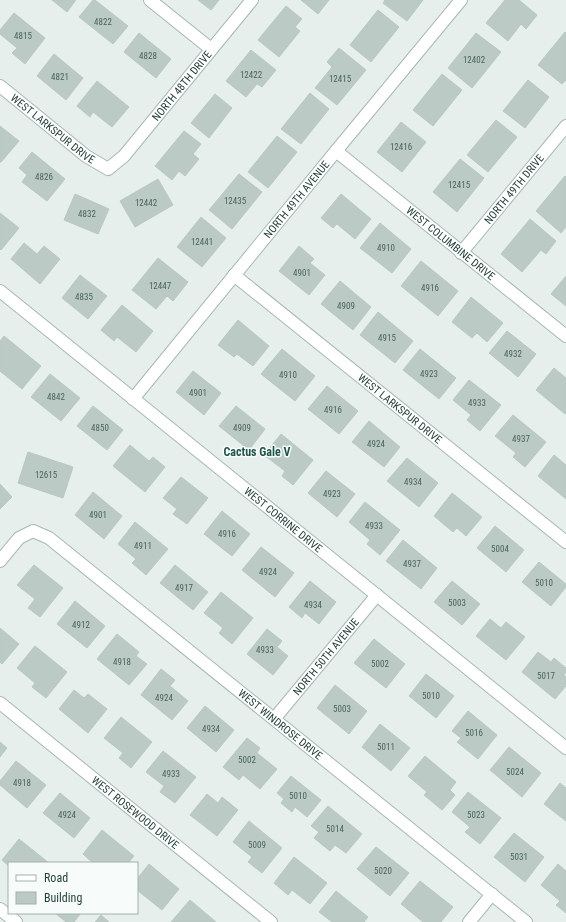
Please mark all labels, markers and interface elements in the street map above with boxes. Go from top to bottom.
house number: 4822 [94,17,112,27]
house number: 4815 [14,31,32,41]
street label: NORTH 48TH DRIVE [149,48,214,123]
house number: 4828 [139,51,157,61]
house number: 12402 [463,55,486,65]
house number: 12422 [240,70,263,80]
house number: 4821 [51,72,69,82]
house number: 12415 [329,74,352,84]
street label: WEST LARKSPUR DRIVE [8,91,98,167]
house number: 12416 [390,142,412,152]
street label: NORTH 49TH DRIVE [481,151,547,226]
street label: NORTH 49TH AVENUE [261,158,332,241]
house number: 4826 [35,172,53,182]
house number: 12415 [448,180,471,190]
house number: 12435 [224,196,247,206]
house number: 12442 [135,198,158,208]
street label: WEST COLUMBINE DRIVE [404,204,498,283]
house number: 4832 [78,209,96,219]
house number: 12441 [191,237,213,247]
house number: 4910 [377,243,395,253]
house number: 4901 [293,268,311,278]
house number: 12447 [149,281,172,291]
house number: 4916 [421,283,439,293]
house number: 4835 [75,292,93,302]
house number: 4909 [337,301,355,311]
house number: 4915 [378,333,396,343]
house number: 4932 [504,349,522,359]
house number: 4923 [420,369,438,379]
house number: 4910 [279,370,297,380]
street label: WEST LARKSPUR DRIVE [355,371,445,446]
house number: 4901 [189,388,207,398]
house number: 4842 [47,392,65,402]
house number: 4933 [468,398,486,408]
house number: 4916 [324,405,342,415]
house number: 4850 [91,423,109,433]
house number: 4909 [233,423,251,433]
house number: 4937 [512,434,530,444]
house number: 4924 [367,439,385,449]
district label: Cactus Gale V [224,445,291,459]
house number: 12615 [35,470,58,480]
house number: 4934 [404,477,422,487]
street label: WEST CORRINE DRIVE [242,484,325,555]
house number: 4923 [323,489,341,499]
house number: 4901 [89,510,107,520]
house number: 4933 [365,521,383,531]
house number: 4916 [218,529,236,539]
house number: 4911 [134,541,152,551]
house number: 5004 [491,544,509,554]
house number: 4937 [403,559,421,569]
house number: 4924 [259,567,277,577]
house number: 5010 [535,578,553,588]
house number: 4917 [175,583,193,593]
house number: 5003 [448,598,466,608]
house number: 4934 [304,600,322,610]
street label: NORTH 50TH AVENUE [290,615,362,698]
house number: 4912 [72,620,90,630]
house number: 4933 [256,645,274,655]
house number: 4918 [113,657,131,667]
house number: 5002 [371,659,389,669]
house number: 5017 [537,671,555,681]
street label: WEST WINDROSE DRIVE [236,686,326,762]
house number: 5010 [422,691,440,701]
house number: 4924 [155,693,173,703]
house number: 5003 [333,704,351,714]
house number: 4934 [202,724,220,734]
house number: 5016 [465,728,483,738]
house number: 5011 [377,742,395,752]
house number: 5002 [238,755,256,765]
house number: 5024 [506,767,524,777]
house number: 4933 [162,769,180,779]
street label: WEST ROSEWOOD DRIVE [89,773,182,852]
house number: 4918 [13,778,31,788]
house number: 5010 [289,791,307,801]
house number: 4924 [58,810,76,820]
house number: 5023 [467,810,485,820]
house number: 5014 [326,824,344,834]
house number: 5009 [248,840,266,850]
house number: 5031 [510,852,528,862]
legend [8,862,138,914]
house number: 5020 [374,866,392,876]
text: Road [44,871,68,885]
text: Building [44,891,82,905]

